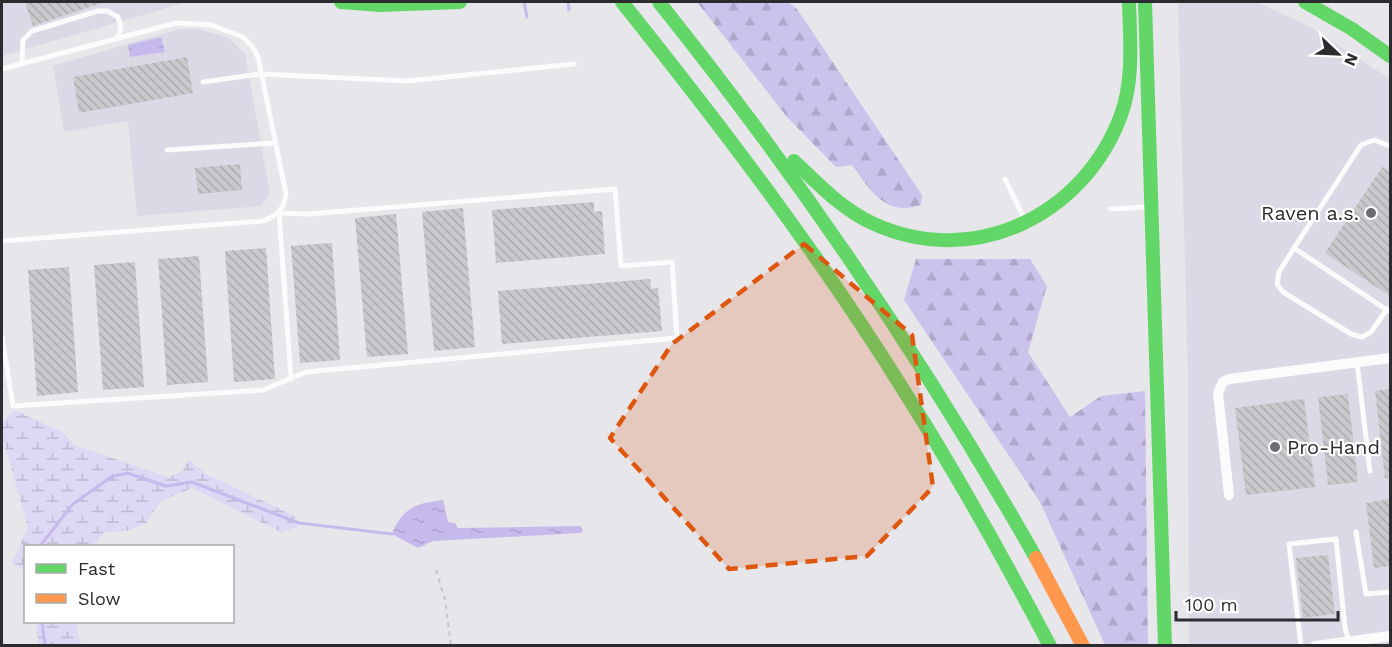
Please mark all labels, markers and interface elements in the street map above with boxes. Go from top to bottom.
north arrow [1308,24,1368,84]
text: N [1340,50,1362,69]
place label: Raven a.s. [1261,201,1359,225]
marker: Raven a.s. [1364,206,1378,220]
place label: Pro-Hand [1287,435,1380,459]
marker: Pro-Hand [1268,440,1282,454]
legend [24,545,234,623]
text: Fast [78,558,116,579]
scale bar [1176,584,1338,622]
text: Slow [78,588,121,609]
text: 100 m [1185,594,1238,615]

